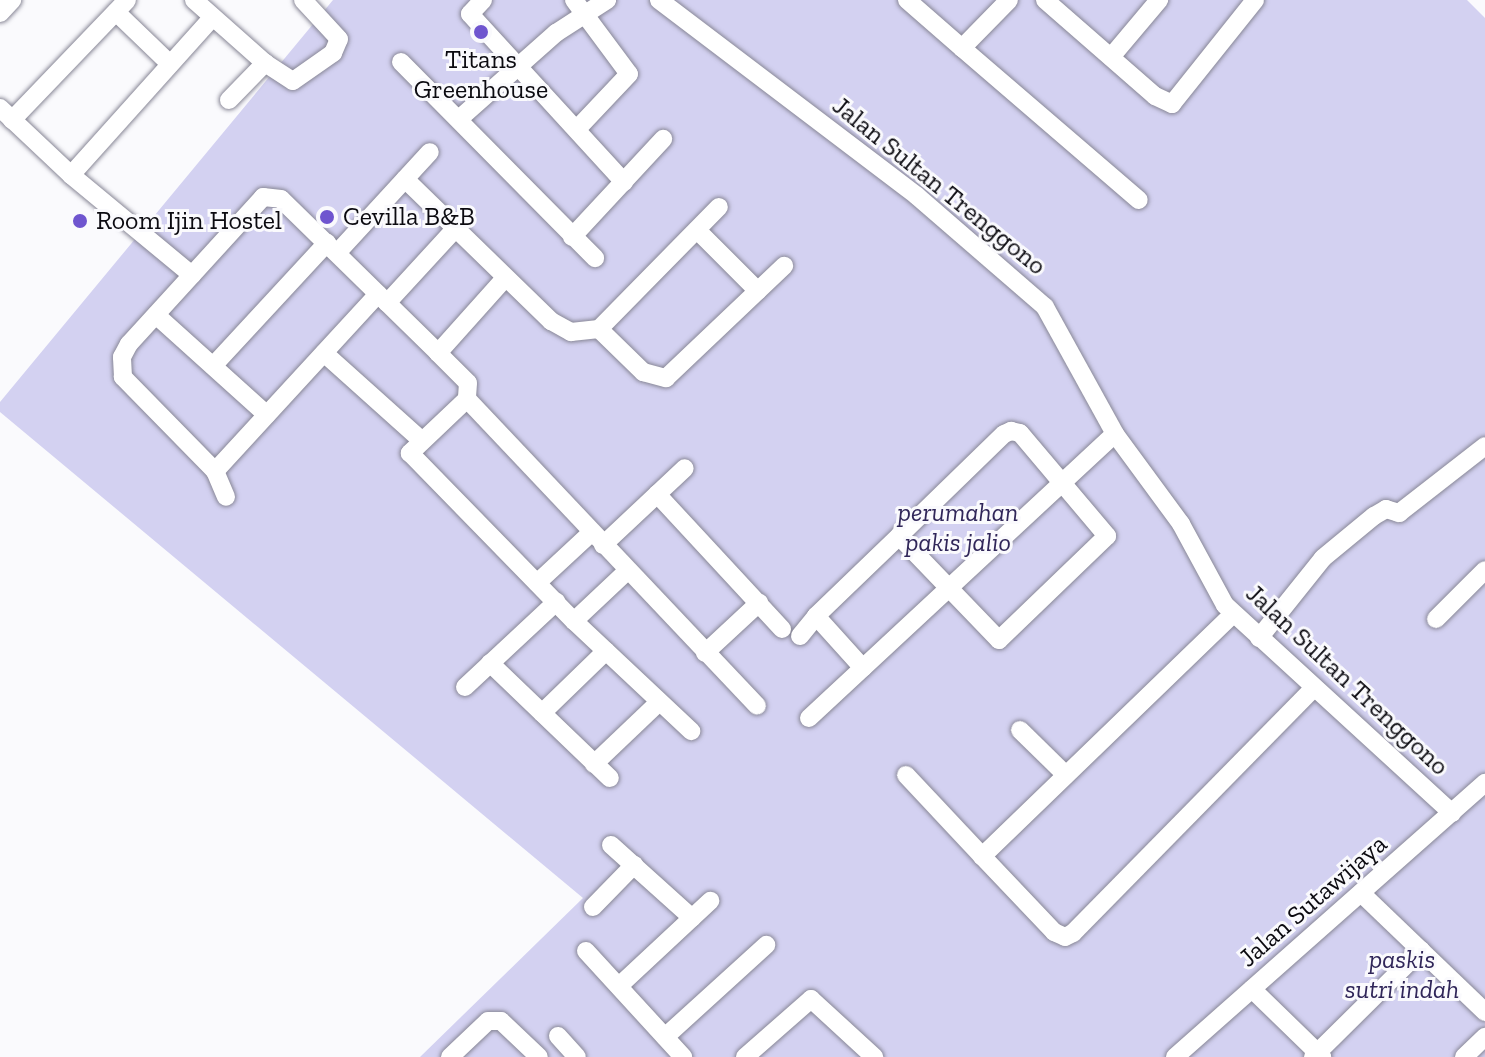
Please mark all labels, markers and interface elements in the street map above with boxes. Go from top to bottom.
marker: Titans Greenhouse [472,23,490,41]
place label: Titans Greenhouse [414,44,548,106]
street label: Jalan Sultan Trenggono [826,90,1052,282]
place label: Cevilla B&B [343,201,475,233]
place label: Room Ijin Hostel [96,205,282,237]
marker: Cevilla B&B [318,208,336,226]
marker: Room Ijin Hostel [71,212,89,230]
park label: perumahan pakis jalio [898,497,1018,558]
street label: Jalan Sultan Trenggono [1239,578,1455,782]
street label: Jalan Sutawijaya [1233,828,1393,974]
park label: paskis sutri indah [1345,944,1459,1006]

